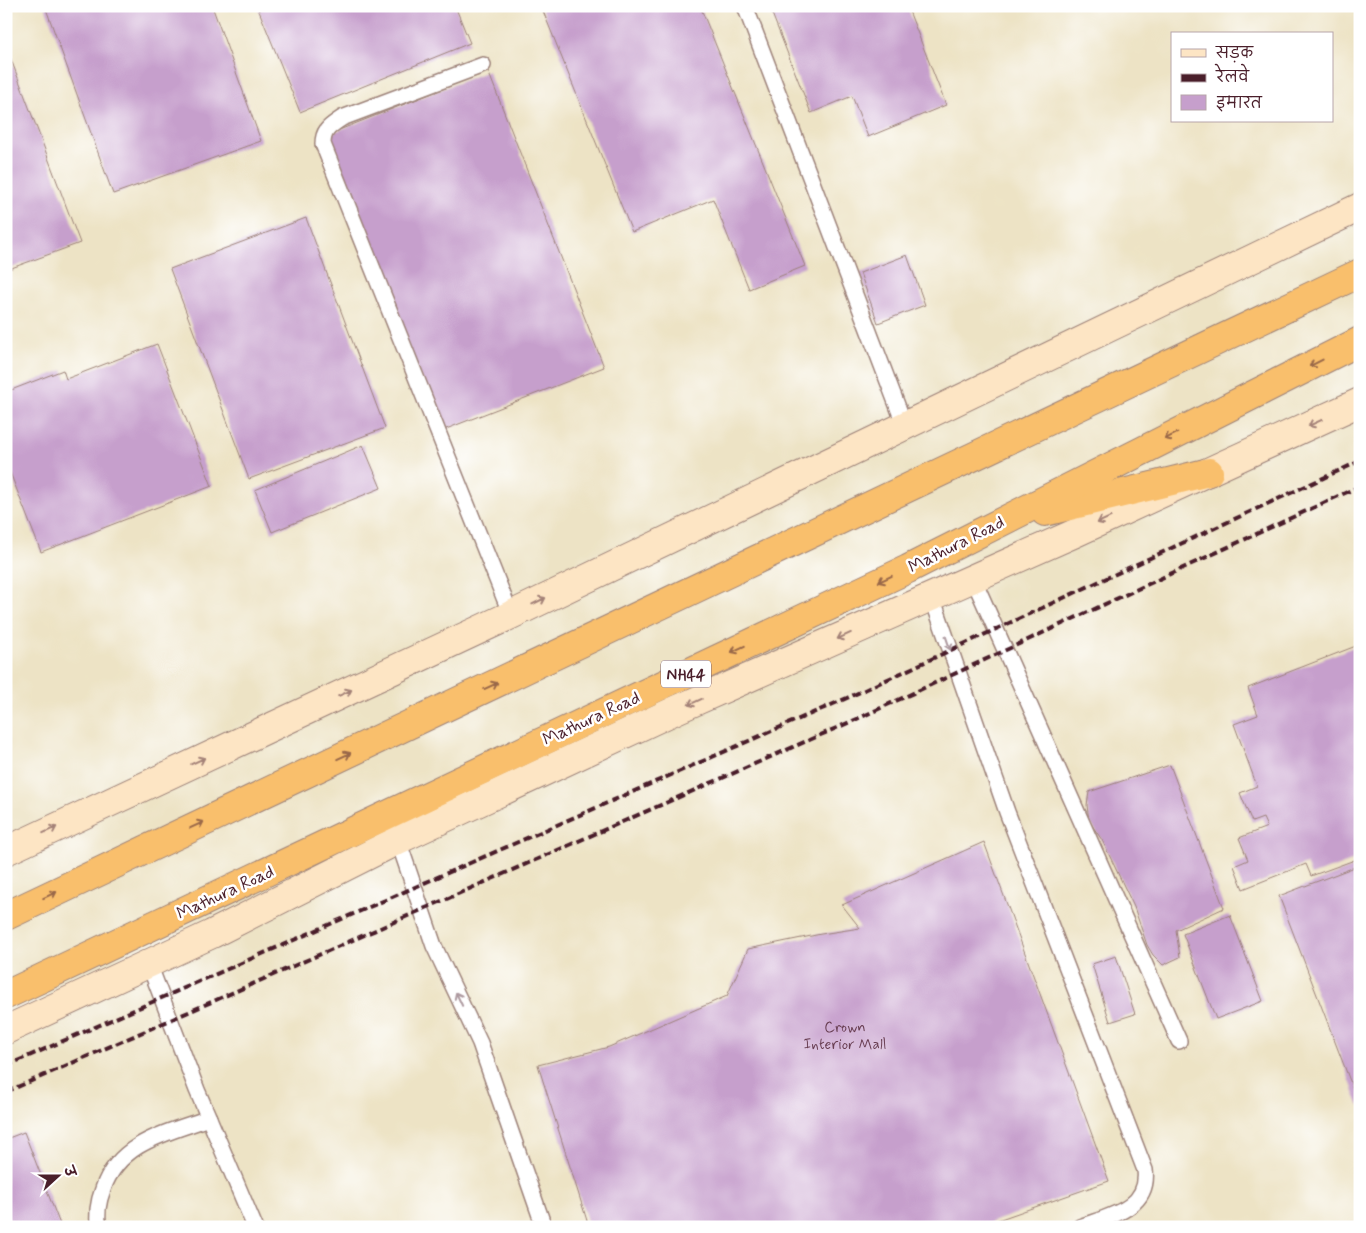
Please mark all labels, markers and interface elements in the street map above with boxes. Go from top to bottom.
legend [1171,32,1334,122]
text: सड़क [1215,44,1254,64]
text: रेलवे [1214,63,1250,88]
text: इमारत [1216,94,1263,114]
one-way arrow [1309,359,1324,368]
one-way arrow [1308,418,1323,428]
one-way arrow [1164,432,1179,441]
street label: Mathura Road [904,510,1009,579]
one-way arrow [1097,515,1112,525]
one-way arrow [878,575,893,585]
one-way arrow [531,596,546,605]
one-way arrow [837,631,852,641]
one-way arrow [944,635,953,650]
one-way arrow [731,645,746,654]
road number: NH44 [661,661,711,688]
one-way arrow [483,681,498,690]
street label: Mathura Road [539,686,644,752]
one-way arrow [337,687,352,697]
one-way arrow [688,697,703,707]
one-way arrow [336,750,351,760]
one-way arrow [190,756,205,766]
one-way arrow [189,820,204,830]
one-way arrow [42,825,57,835]
street label: Mathura Road [173,860,278,926]
one-way arrow [42,890,57,899]
one-way arrow [453,992,463,1007]
house number: Crown Interior Mall [803,1018,887,1055]
north arrow [32,1150,82,1200]
text: उ [58,1162,80,1181]

